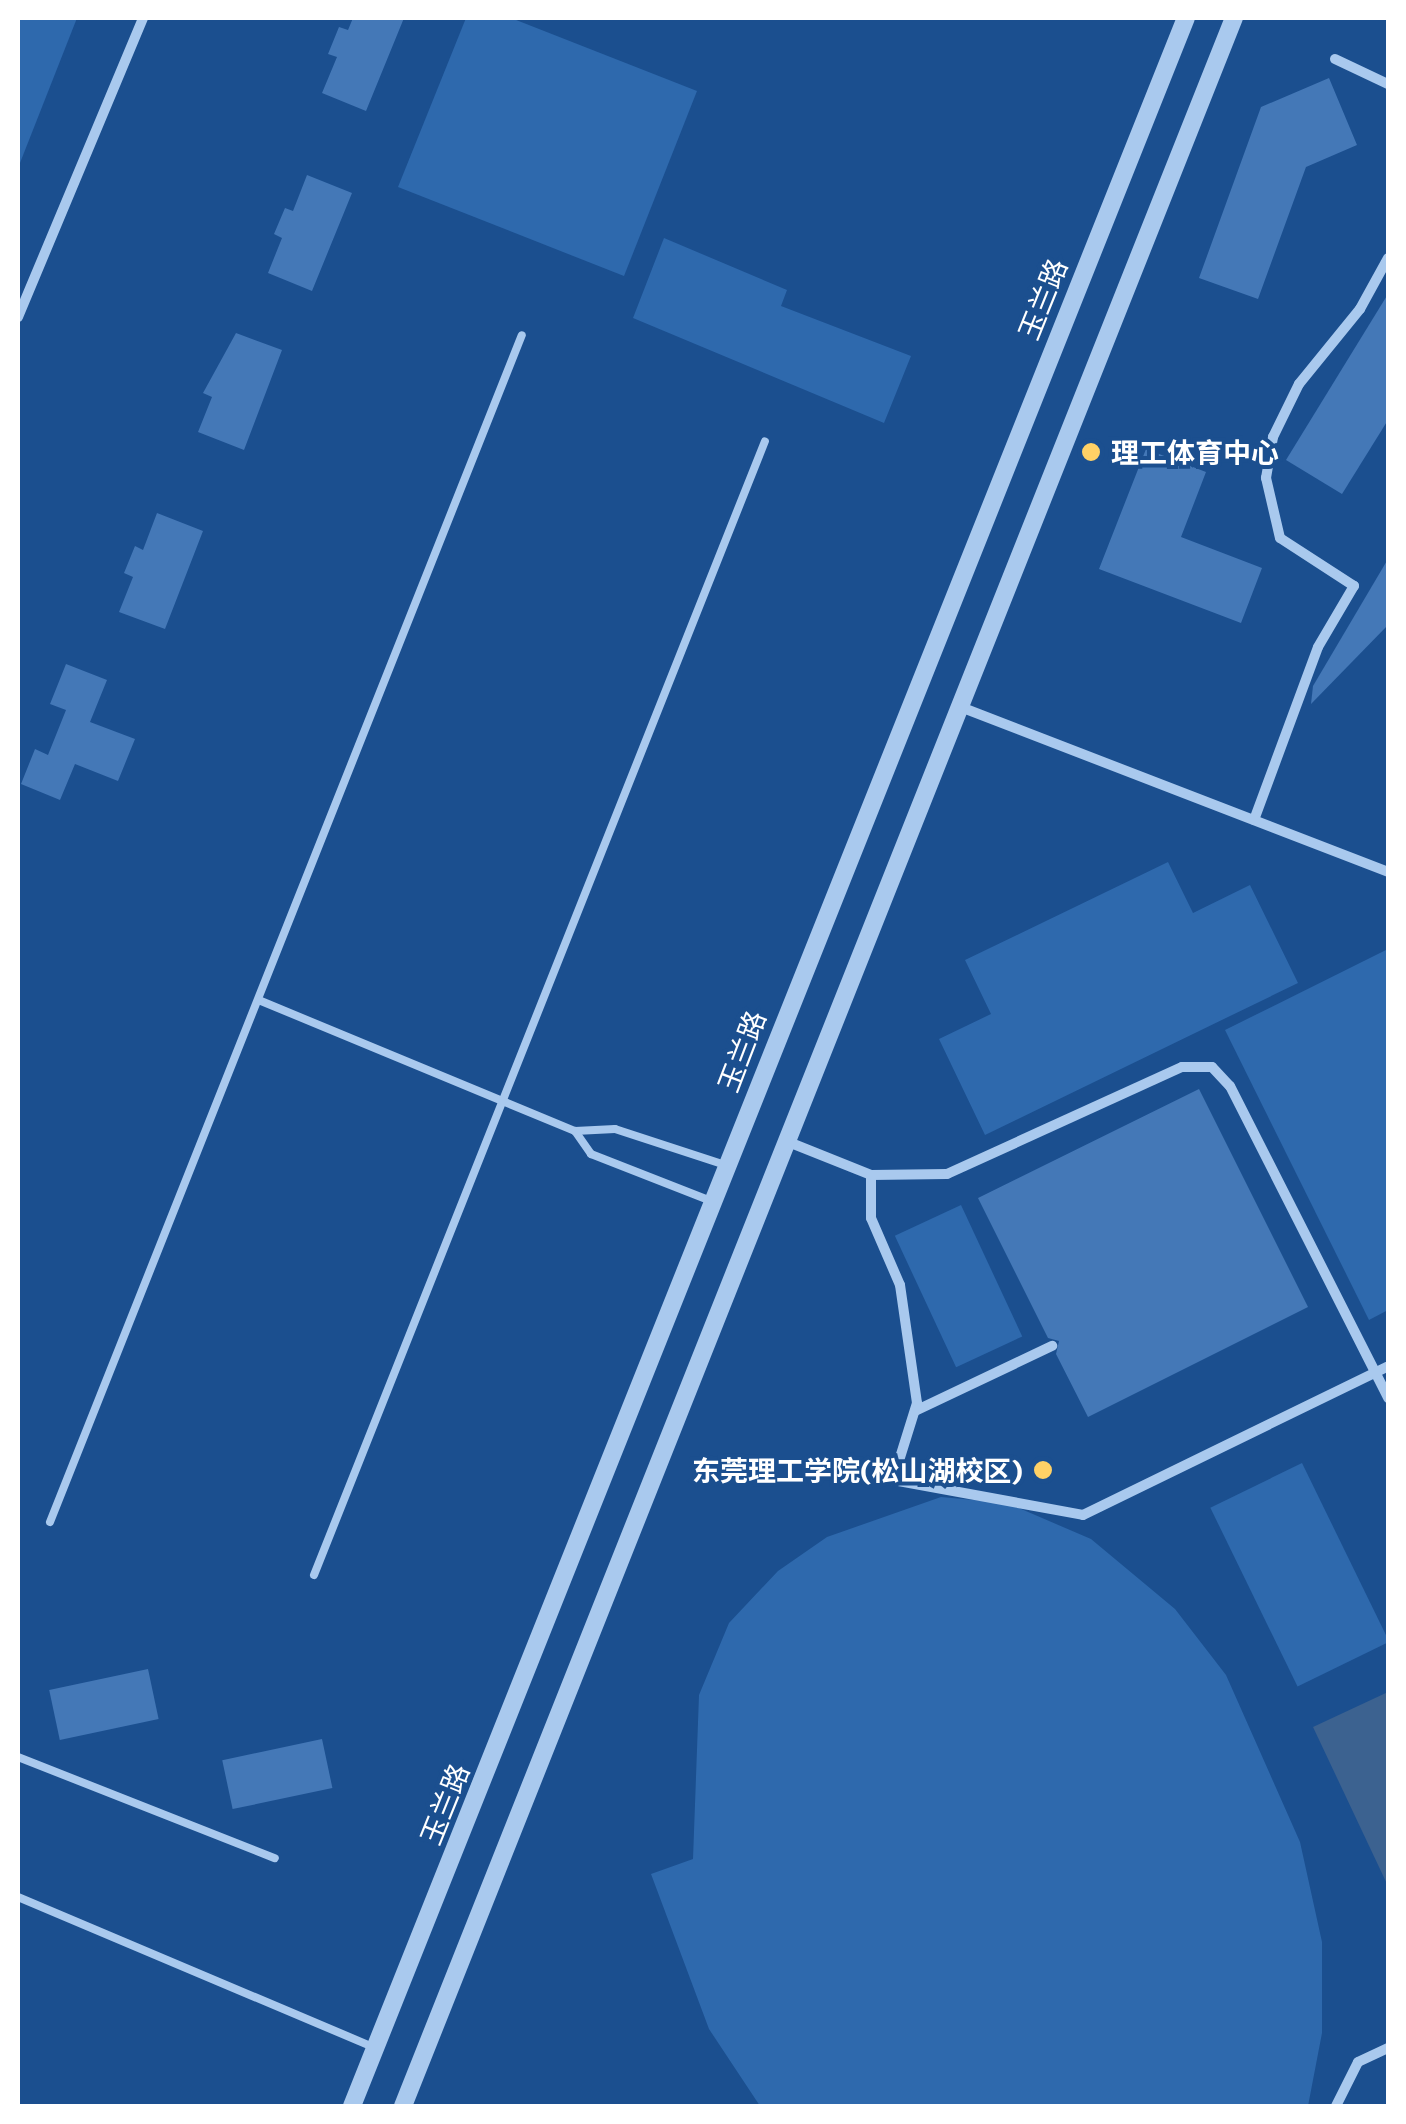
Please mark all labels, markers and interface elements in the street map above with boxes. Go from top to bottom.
street label: 玉兰路 [1011,254,1073,344]
place label: 理工体育中心 [1111,435,1279,469]
marker: 理工体育中心 [1080,441,1102,463]
street label: 玉兰路 [710,1006,772,1096]
place label: 东莞理工学院(松山湖校区) [692,1453,1023,1487]
marker: 东莞理工学院(松山湖校区) [1032,1459,1054,1481]
street label: 玉兰路 [413,1759,475,1849]

